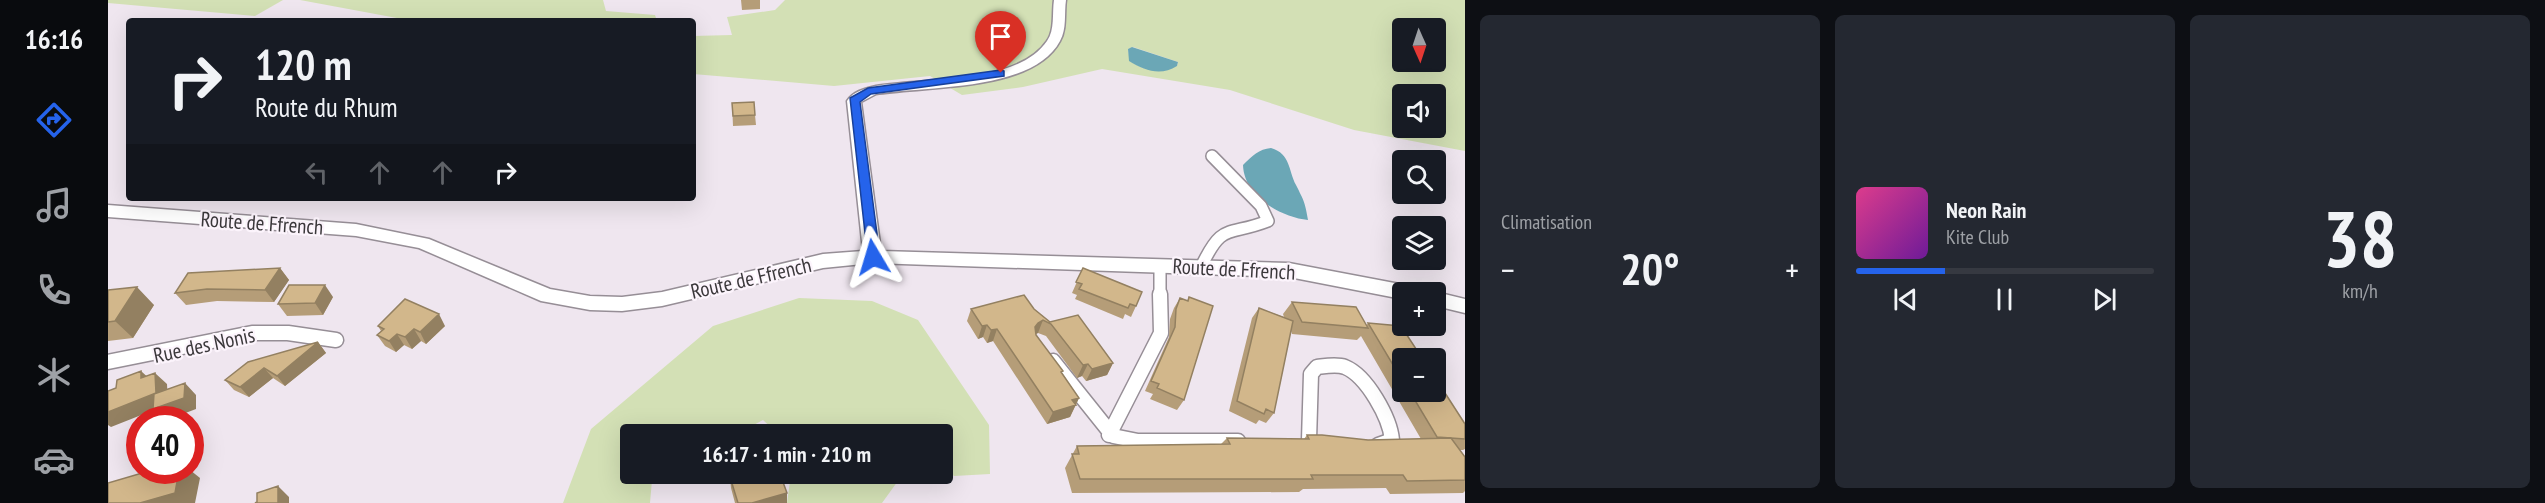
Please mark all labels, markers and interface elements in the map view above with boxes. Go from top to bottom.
pin [975,11,1026,73]
north arrow [1392,18,1446,72]
map controls [1392,18,1446,402]
icon: arrive [984,20,1017,53]
text: 16:16 [25,22,83,56]
text: 120 m [255,37,352,92]
icon: right [156,42,234,120]
button: sound [1392,84,1446,138]
text: Route du Rhum [255,90,398,124]
icon: directions [33,99,75,141]
button: search [1392,150,1446,204]
icon: left [300,156,333,189]
icon: ahead [363,156,396,189]
icon: ahead [426,156,459,189]
icon: right [489,156,522,189]
icon: music [33,184,75,226]
text: 38 [2323,188,2397,289]
text: Neon Rain [1946,196,2026,224]
street label: Route de Ffrench [200,205,324,241]
text: Climatisation [1501,209,1592,235]
button: layers [1392,216,1446,270]
text: Kite Club [1946,224,2009,250]
position arrow [841,225,905,289]
text: 20° [1620,239,1680,297]
text: − [1501,248,1515,291]
text: + [1785,248,1799,291]
street label: Route de Ffrench [688,251,814,305]
street label: Route de Ffrench [1172,252,1296,286]
icon: phone [33,269,75,311]
text: km/h [2342,278,2378,304]
button: + [1392,282,1446,336]
icon: previous [1889,283,1922,316]
icon: pause [1988,283,2021,316]
icon: next [2088,283,2121,316]
street label: Rue des Nonis [151,321,257,369]
button: − [1392,348,1446,402]
icon: climate [33,354,75,396]
speed limit sign: 40 [126,406,204,484]
icon: car [33,439,75,481]
text: 16:17 · 1 min · 210 m [702,440,871,468]

